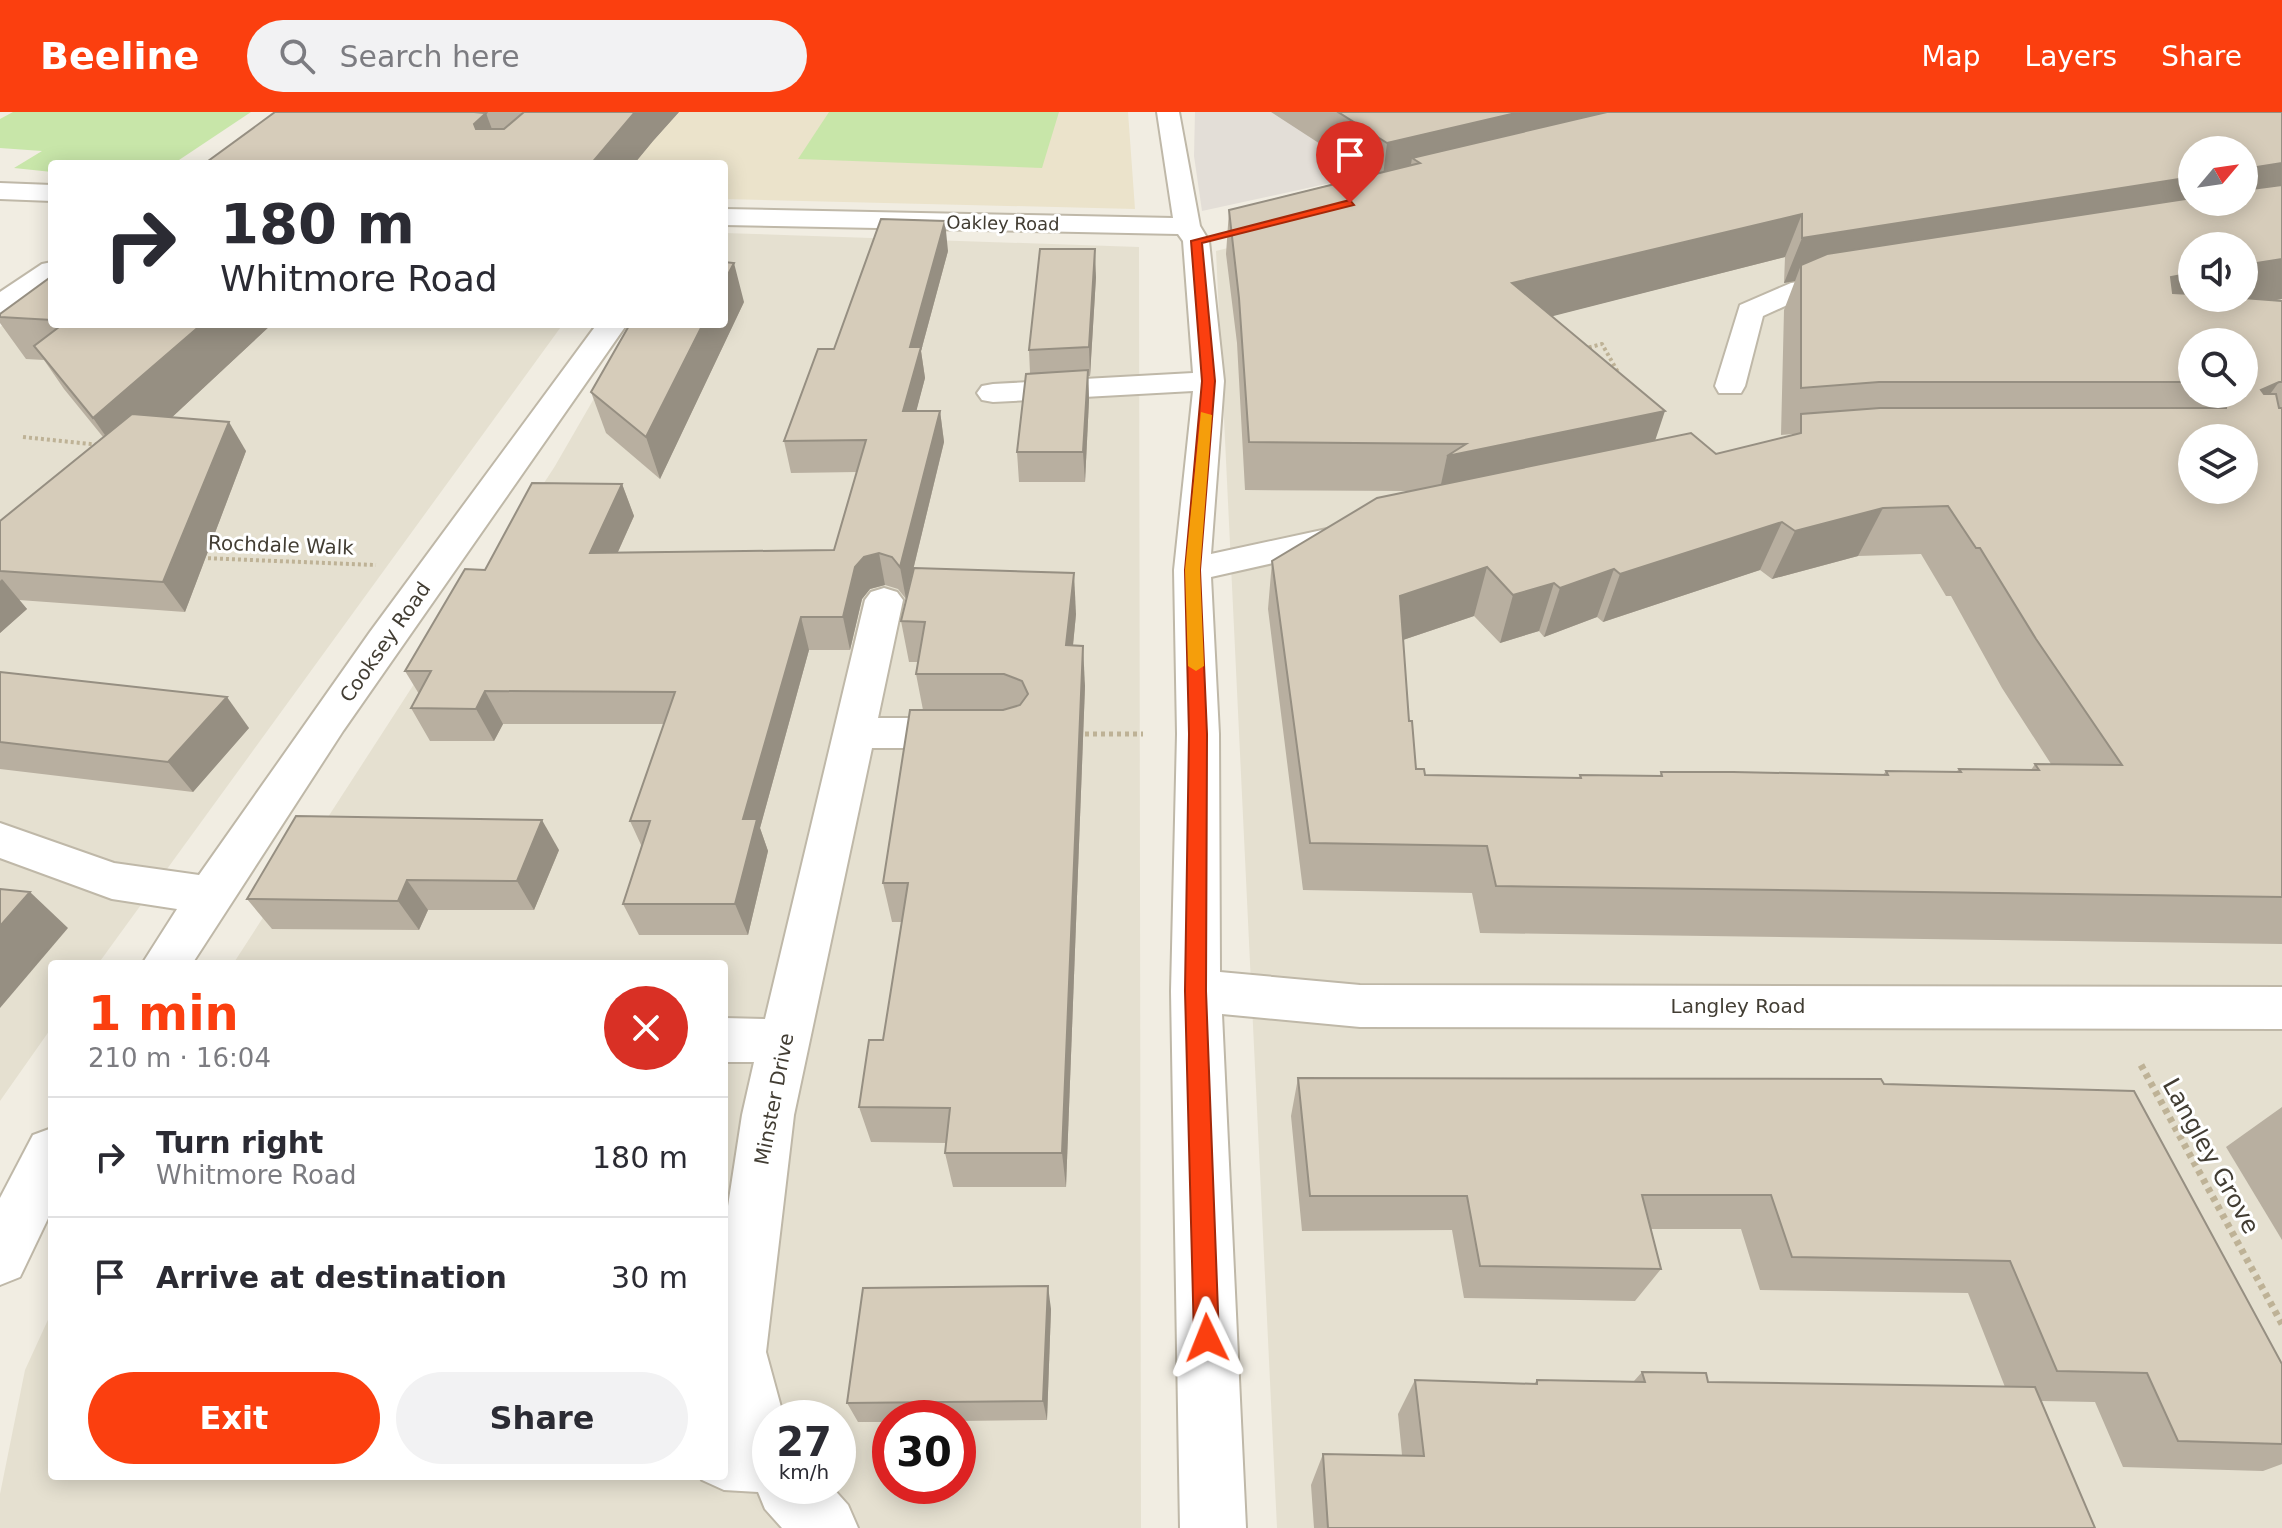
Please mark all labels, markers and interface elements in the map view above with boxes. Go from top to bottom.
search box [247,20,807,92]
text: Beeline [40,34,199,78]
icon: search [275,34,319,78]
text: Search here [339,39,520,74]
text: Map [1921,40,1981,73]
text: Layers [2025,40,2117,73]
text: Share [2161,40,2242,73]
pin [1316,121,1384,203]
icon: arrive [1328,133,1372,177]
north arrow [2178,136,2258,216]
map controls [2178,136,2258,504]
text: 180 m [220,191,415,256]
icon: right [88,192,192,296]
street label: Oakley Road [946,212,1060,234]
button: sound [2178,232,2258,312]
text: Whitmore Road [220,258,498,299]
button: search [2178,328,2258,408]
button: layers [2178,424,2258,504]
street label: Rochdale Walk [208,530,355,560]
street label: Cooksey Road [335,577,435,707]
text: 1 min [88,985,239,1041]
button: close [604,986,688,1070]
street label: Langley Road [1670,994,1806,1018]
street label: Minster Drive [749,1031,799,1167]
text: 210 m · 16:04 [88,1043,271,1073]
street label: Langley Grove [2157,1073,2265,1239]
text: Turn right [156,1125,323,1160]
icon: right [88,1135,132,1179]
text: 180 m [592,1140,688,1175]
text: Whitmore Road [156,1160,356,1190]
icon: arrive [88,1255,132,1299]
text: Arrive at destination [156,1260,507,1295]
text: 30 m [611,1260,688,1295]
position arrow [1165,1296,1249,1380]
button: Exit [88,1372,380,1464]
button: Share [396,1372,688,1464]
speed limit sign: 30 [872,1400,976,1504]
text: 27 [776,1419,832,1465]
text: km/h [779,1460,829,1484]

